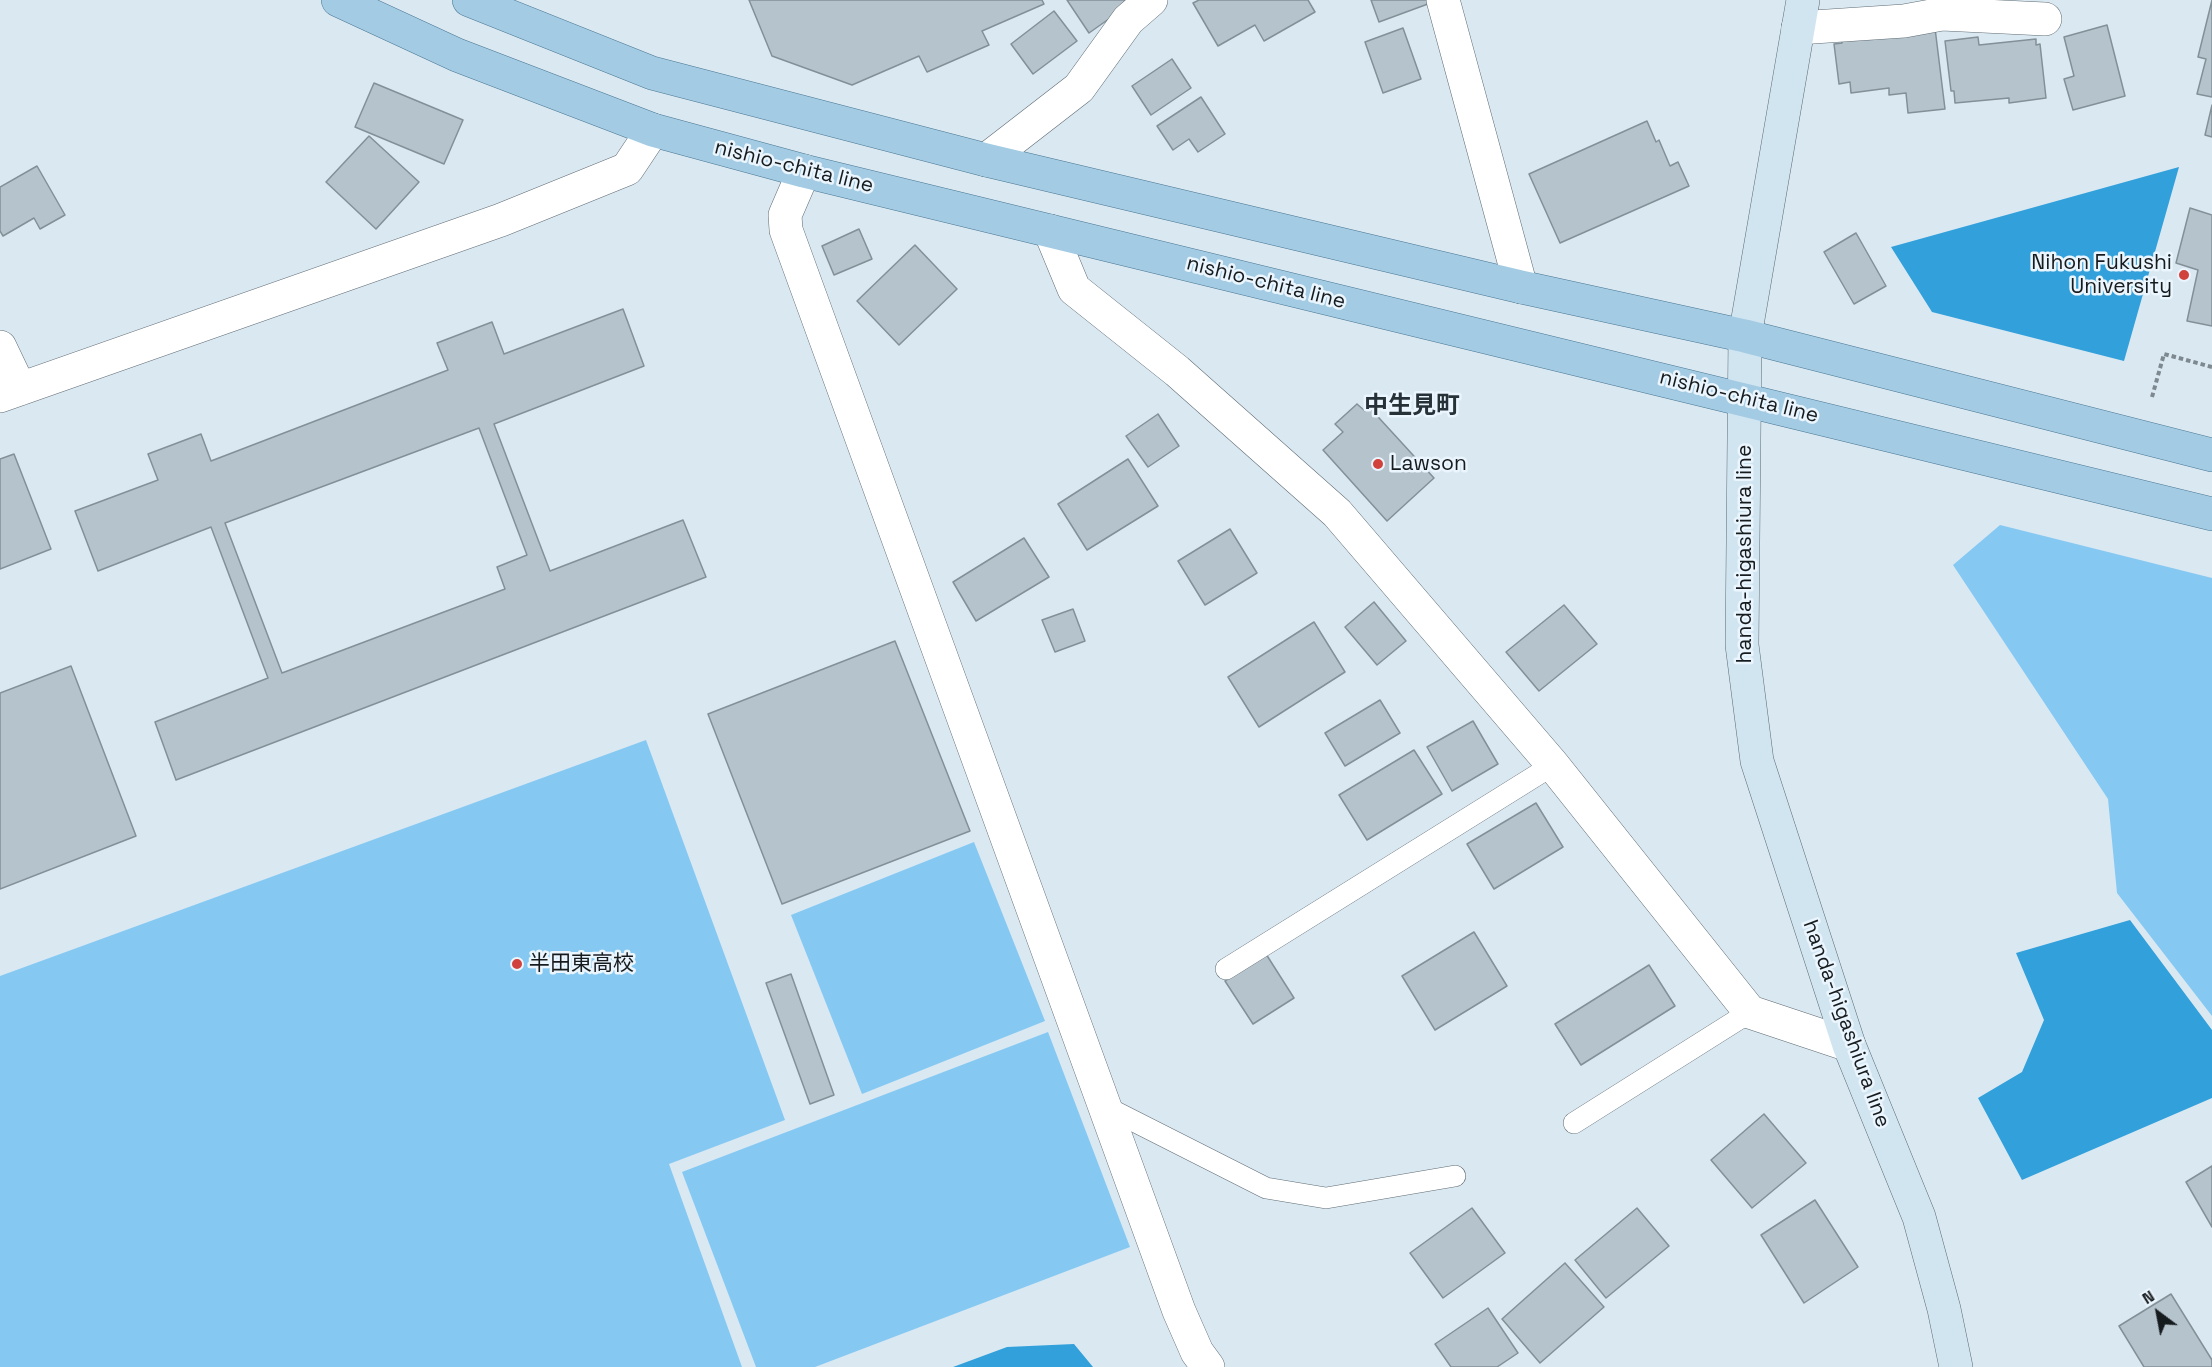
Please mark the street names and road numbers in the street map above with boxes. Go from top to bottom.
street label: nishio-chita line [712,135,876,199]
street label: nishio-chita line [1184,251,1348,315]
street label: nishio-chita line [1657,365,1821,429]
street label: handa-higashiura line [1732,445,1758,663]
street label: handa-higashiura line [1797,917,1895,1131]

